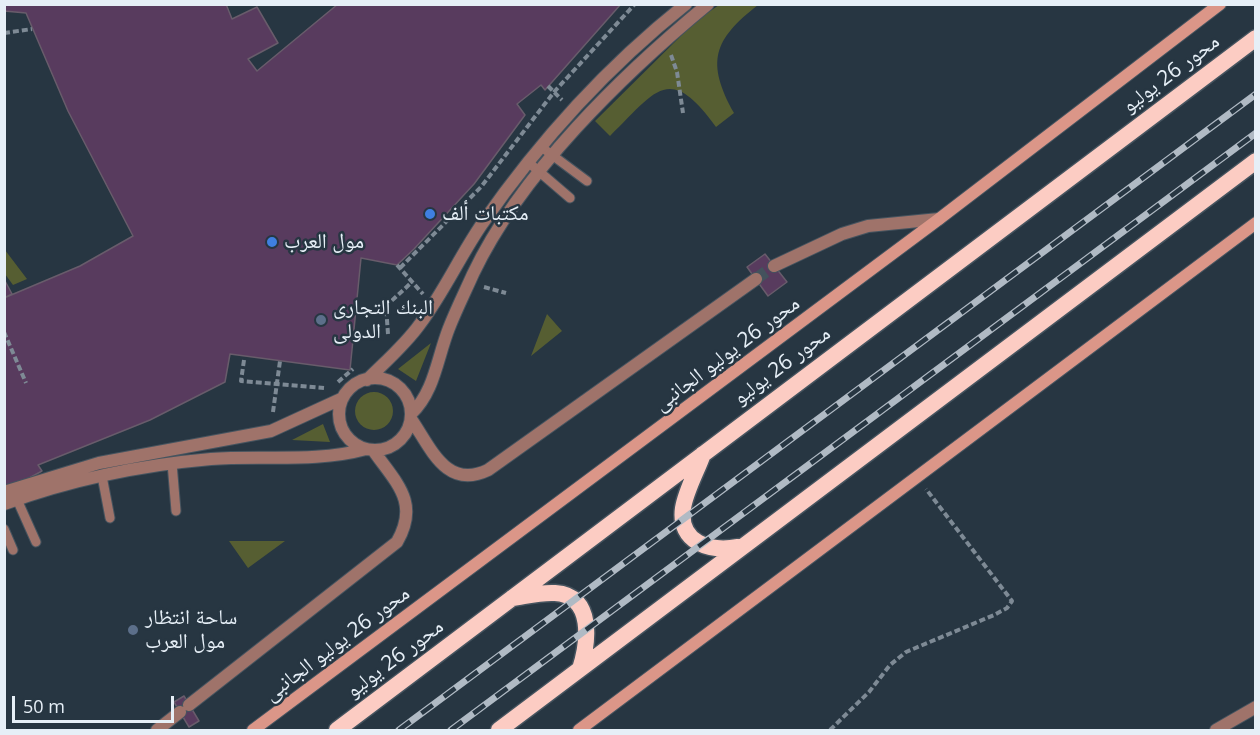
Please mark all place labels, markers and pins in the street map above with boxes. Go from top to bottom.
place label: مكتبات ألف [442,201,528,227]
marker: مكتبات ألف [423,207,437,221]
place label: مول العرب [284,229,364,255]
marker: مول العرب [265,235,279,249]
place label: البنك التجارى الدولى [333,295,433,345]
marker: البنك التجارى الدولى [314,313,328,327]
place label: ساحة انتظار مول العرب [145,605,237,655]
marker: ساحة انتظار مول العرب [126,623,140,637]

